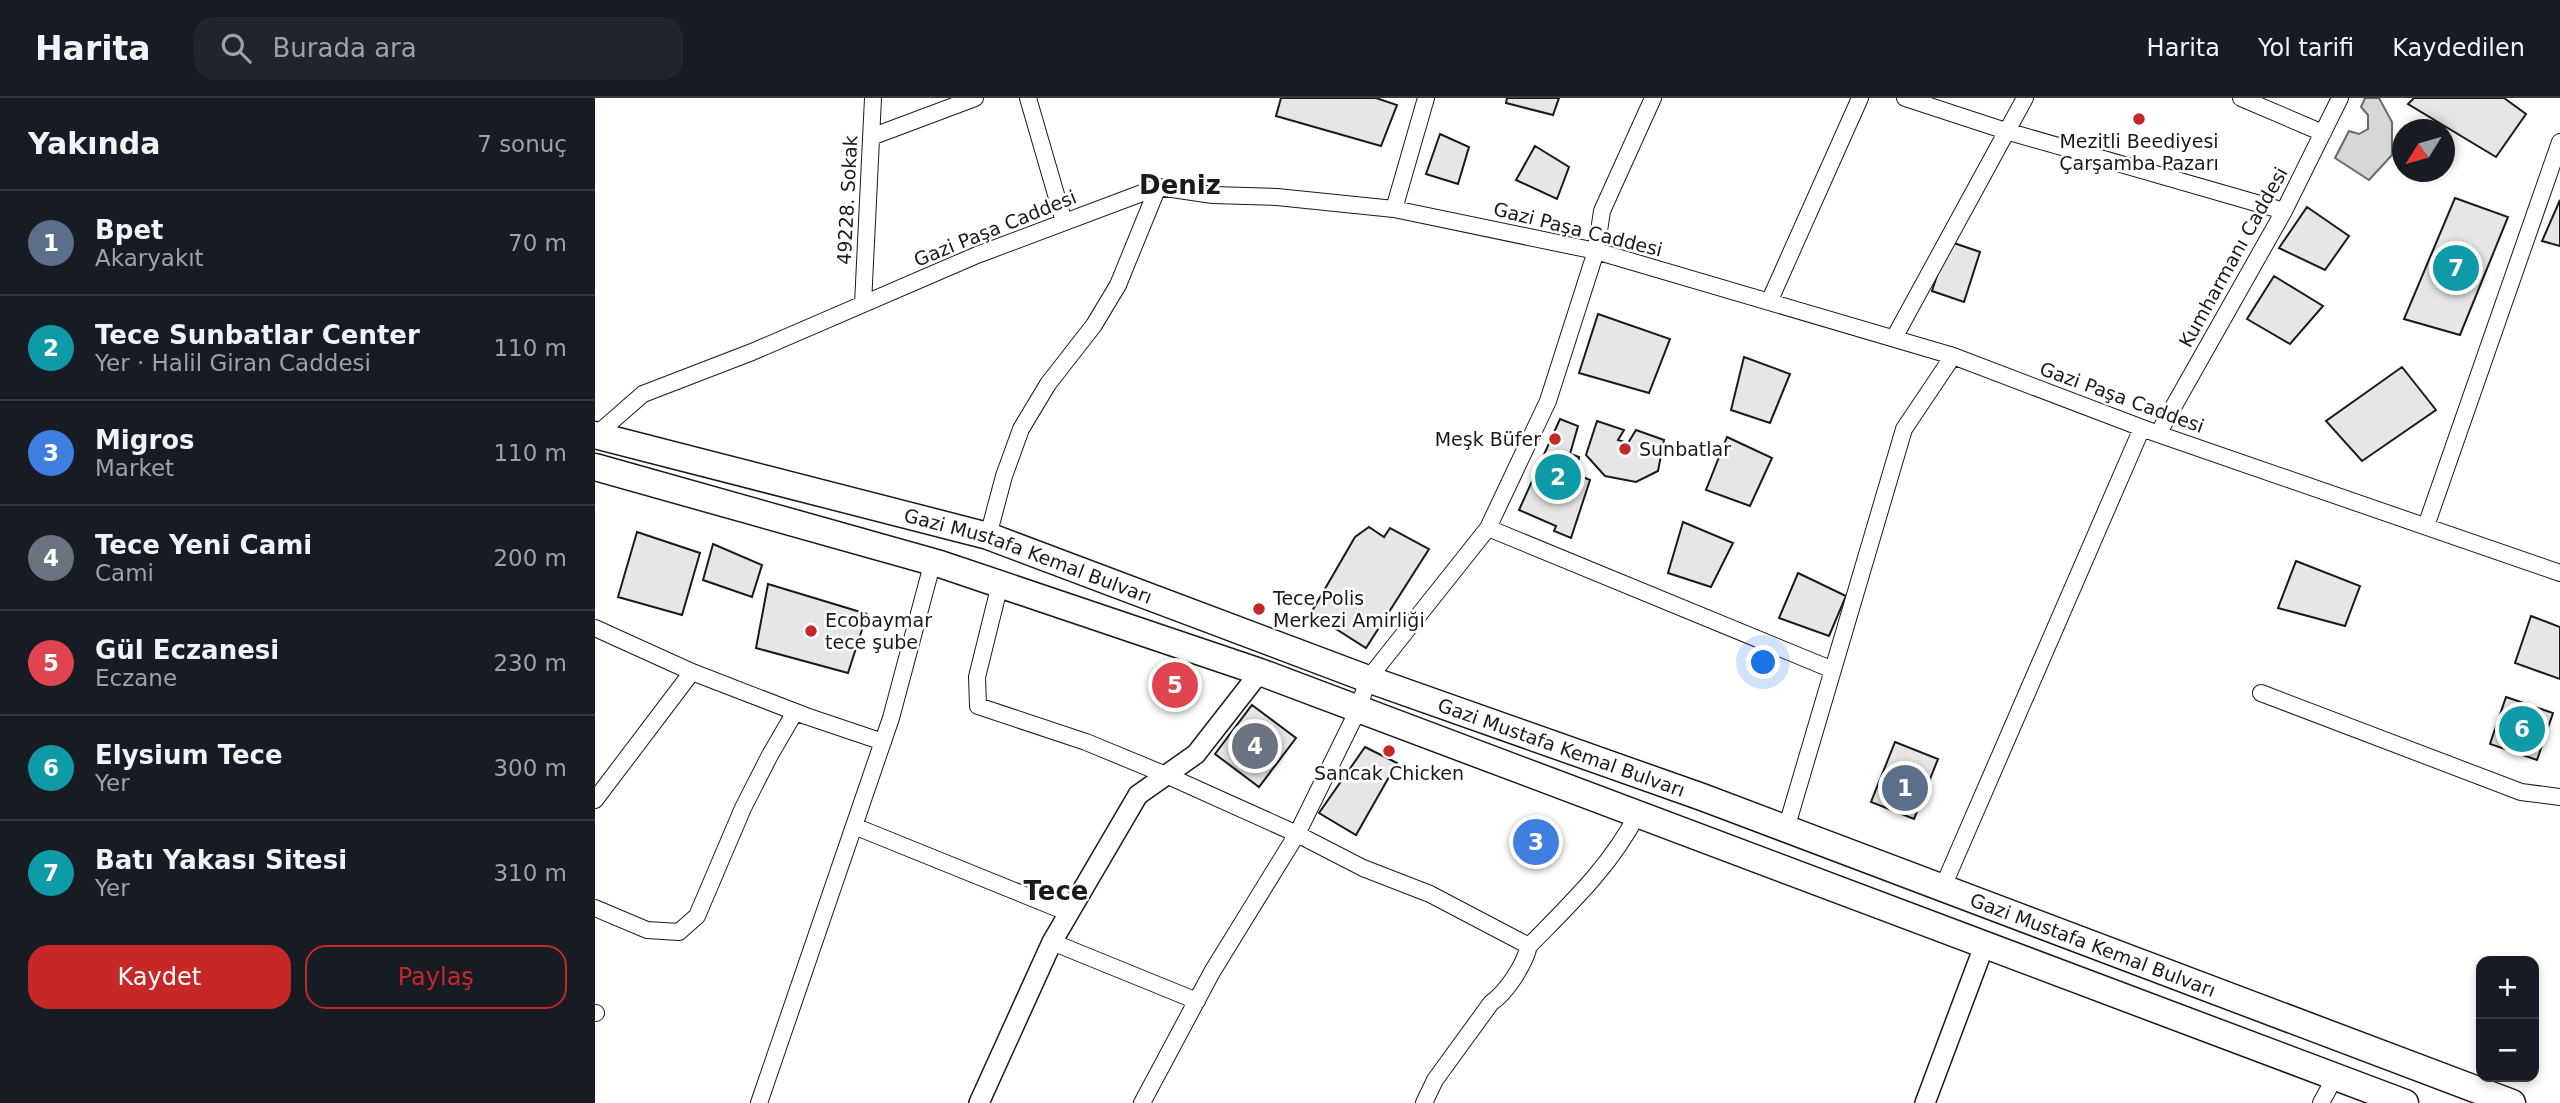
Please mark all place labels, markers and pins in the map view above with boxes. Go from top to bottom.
marker: Mezitli Beediyesi Çarşamba Pazarı [2131,111,2147,127]
place label: Mezitli Beediyesi Çarşamba Pazarı [2059,130,2219,174]
pin: 7 [2433,242,2479,294]
place label: Meşk Büfer [1435,428,1541,450]
marker: Meşk Büfer [1547,431,1563,447]
place label: Sunbatlar [1639,438,1731,460]
marker: Sunbatlar [1617,441,1633,457]
pin: 2 [1535,451,1581,503]
place label: Tece Polis Merkezi Amirliği [1272,587,1425,631]
marker: Tece Polis Merkezi Amirliği [1251,601,1267,617]
place label: Ecobaymar tece şube [825,609,932,653]
marker: Ecobaymar tece şube [803,623,819,639]
pin: 5 [1152,659,1198,711]
pin: 6 [2499,703,2545,755]
pin: 4 [1232,720,1278,772]
marker: Sancak Chicken [1381,743,1397,759]
place label: Sancak Chicken [1314,762,1464,784]
pin: 1 [1882,762,1928,814]
pin: 3 [1513,816,1559,868]

